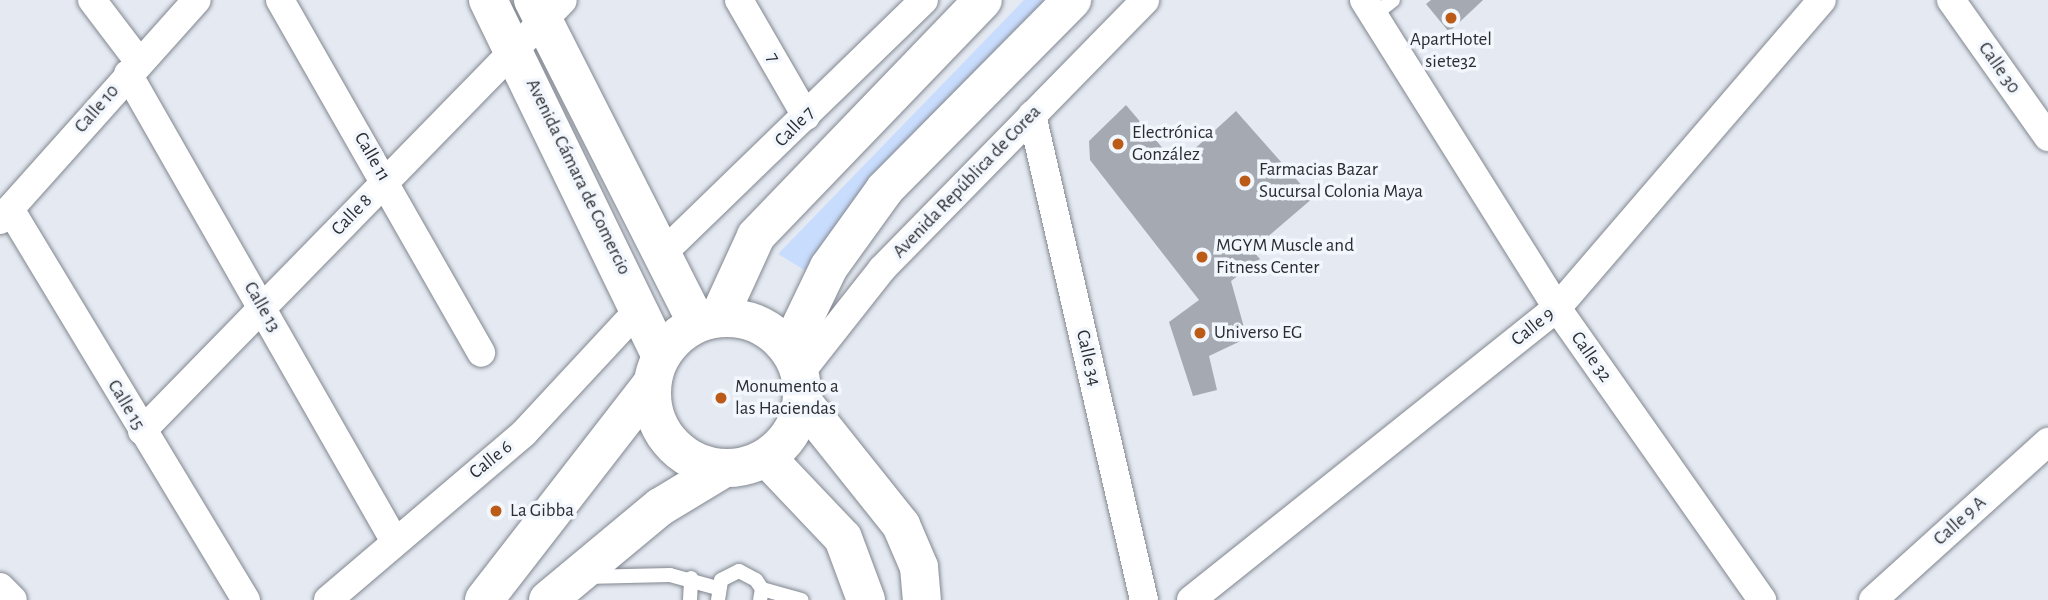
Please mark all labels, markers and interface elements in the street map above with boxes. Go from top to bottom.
marker: ApartHotel siete32 [1443,10,1459,26]
place label: ApartHotel siete32 [1410,29,1492,73]
street label: Calle 30 [1973,38,2025,98]
street label: 7 [761,49,785,67]
street label: Avenida Cámara de Comercio [521,75,635,279]
street label: Calle 10 [70,80,124,138]
street label: Avenida República de Corea [888,101,1046,263]
street label: Calle 7 [770,102,820,152]
place label: Electrónica González [1132,122,1214,166]
street label: Calle 11 [349,128,395,186]
marker: Electrónica González [1110,136,1126,152]
place label: Farmacias Bazar Sucursal Colonia Maya [1259,159,1423,203]
marker: Farmacias Bazar Sucursal Colonia Maya [1237,173,1253,189]
street label: Calle 8 [327,189,377,241]
place label: MGYM Muscle and Fitness Center [1216,235,1354,279]
marker: MGYM Muscle and Fitness Center [1194,249,1210,265]
street label: Calle 13 [239,278,285,336]
street label: Calle 9 [1507,303,1559,351]
place label: Universo EG [1214,322,1302,344]
marker: Universo EG [1192,325,1208,341]
street label: Calle 32 [1565,327,1617,387]
street label: Calle 34 [1070,328,1106,388]
street label: Calle 15 [102,376,150,434]
place label: Monumento a las Haciendas [735,376,839,420]
marker: Monumento a las Haciendas [713,390,729,406]
street label: Calle 6 [465,436,517,484]
street label: Calle 9 A [1929,491,1991,551]
place label: La Gibba [510,500,574,522]
marker: La Gibba [488,503,504,519]

